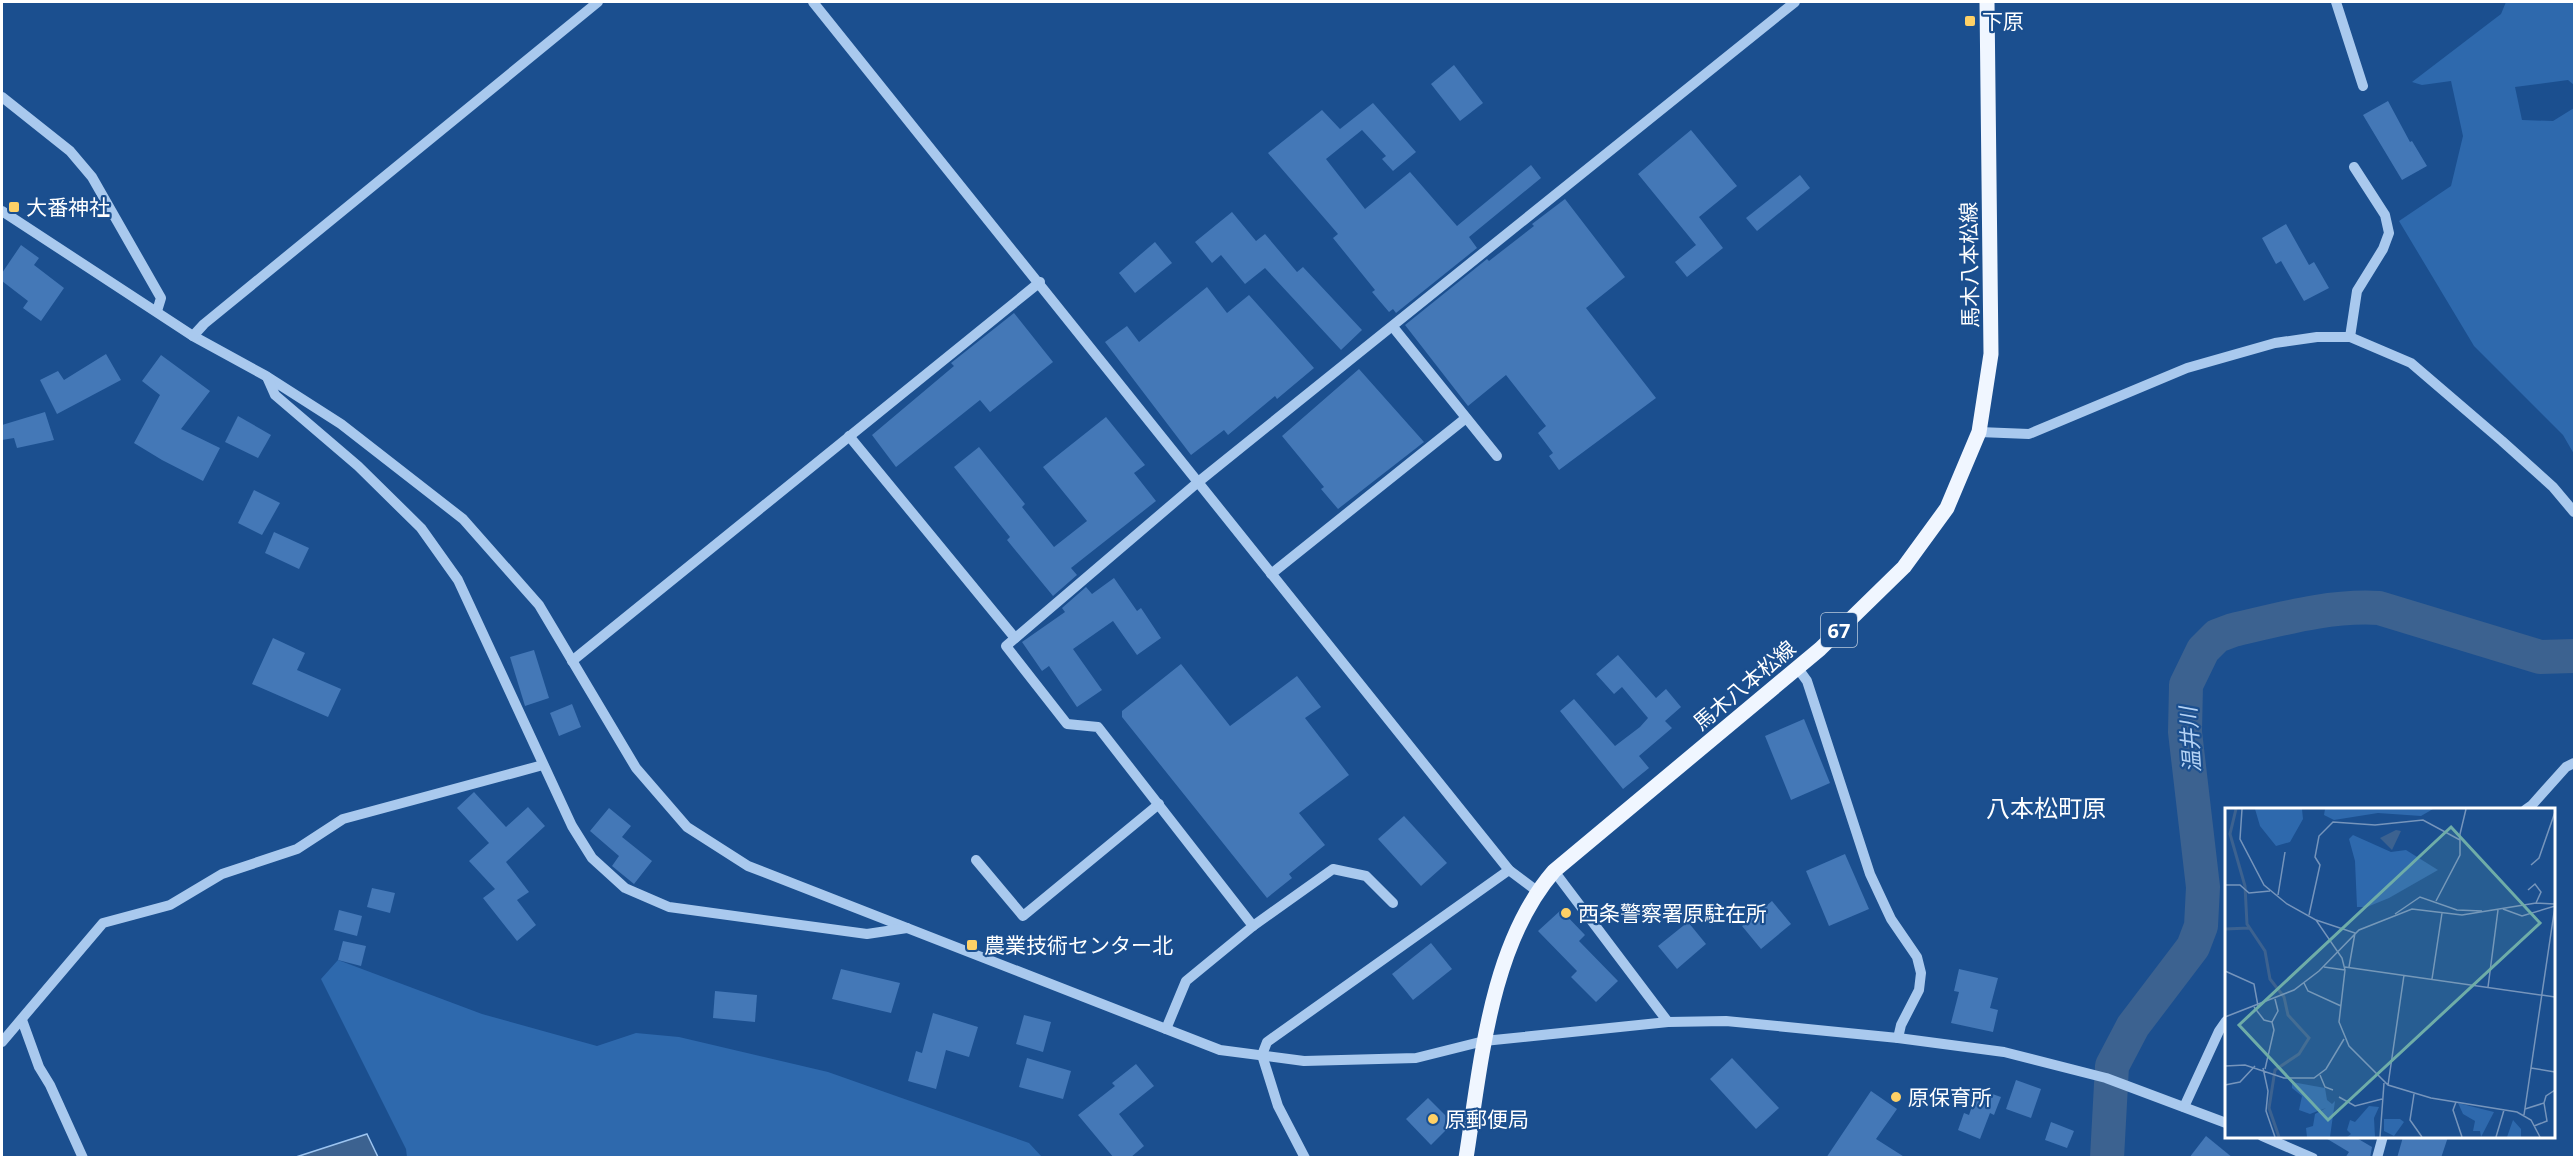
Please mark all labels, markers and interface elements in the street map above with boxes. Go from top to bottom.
place label: 下原 [1982,7,2024,35]
marker: 下原 [1963,14,1977,28]
place label: 大番神社 [26,193,110,221]
marker: 大番神社 [7,200,21,214]
street label: 馬木八本松線 [1954,202,1984,328]
road number: 67 [1821,613,1857,647]
street label: 馬木八本松線 [1687,634,1801,736]
water label: 温井川 [2172,704,2206,774]
district label: 八本松町原 [1986,791,2106,824]
inset map [2225,808,2555,1138]
place label: 西条警察署原駐在所 [1578,899,1767,927]
marker: 西条警察署原駐在所 [1559,906,1573,920]
place label: 農業技術センター北 [984,931,1173,959]
marker: 農業技術センター北 [965,938,979,952]
place label: 原保育所 [1908,1083,1992,1111]
marker: 原保育所 [1889,1090,1903,1104]
place label: 原郵便局 [1445,1105,1529,1133]
marker: 原郵便局 [1426,1112,1440,1126]

